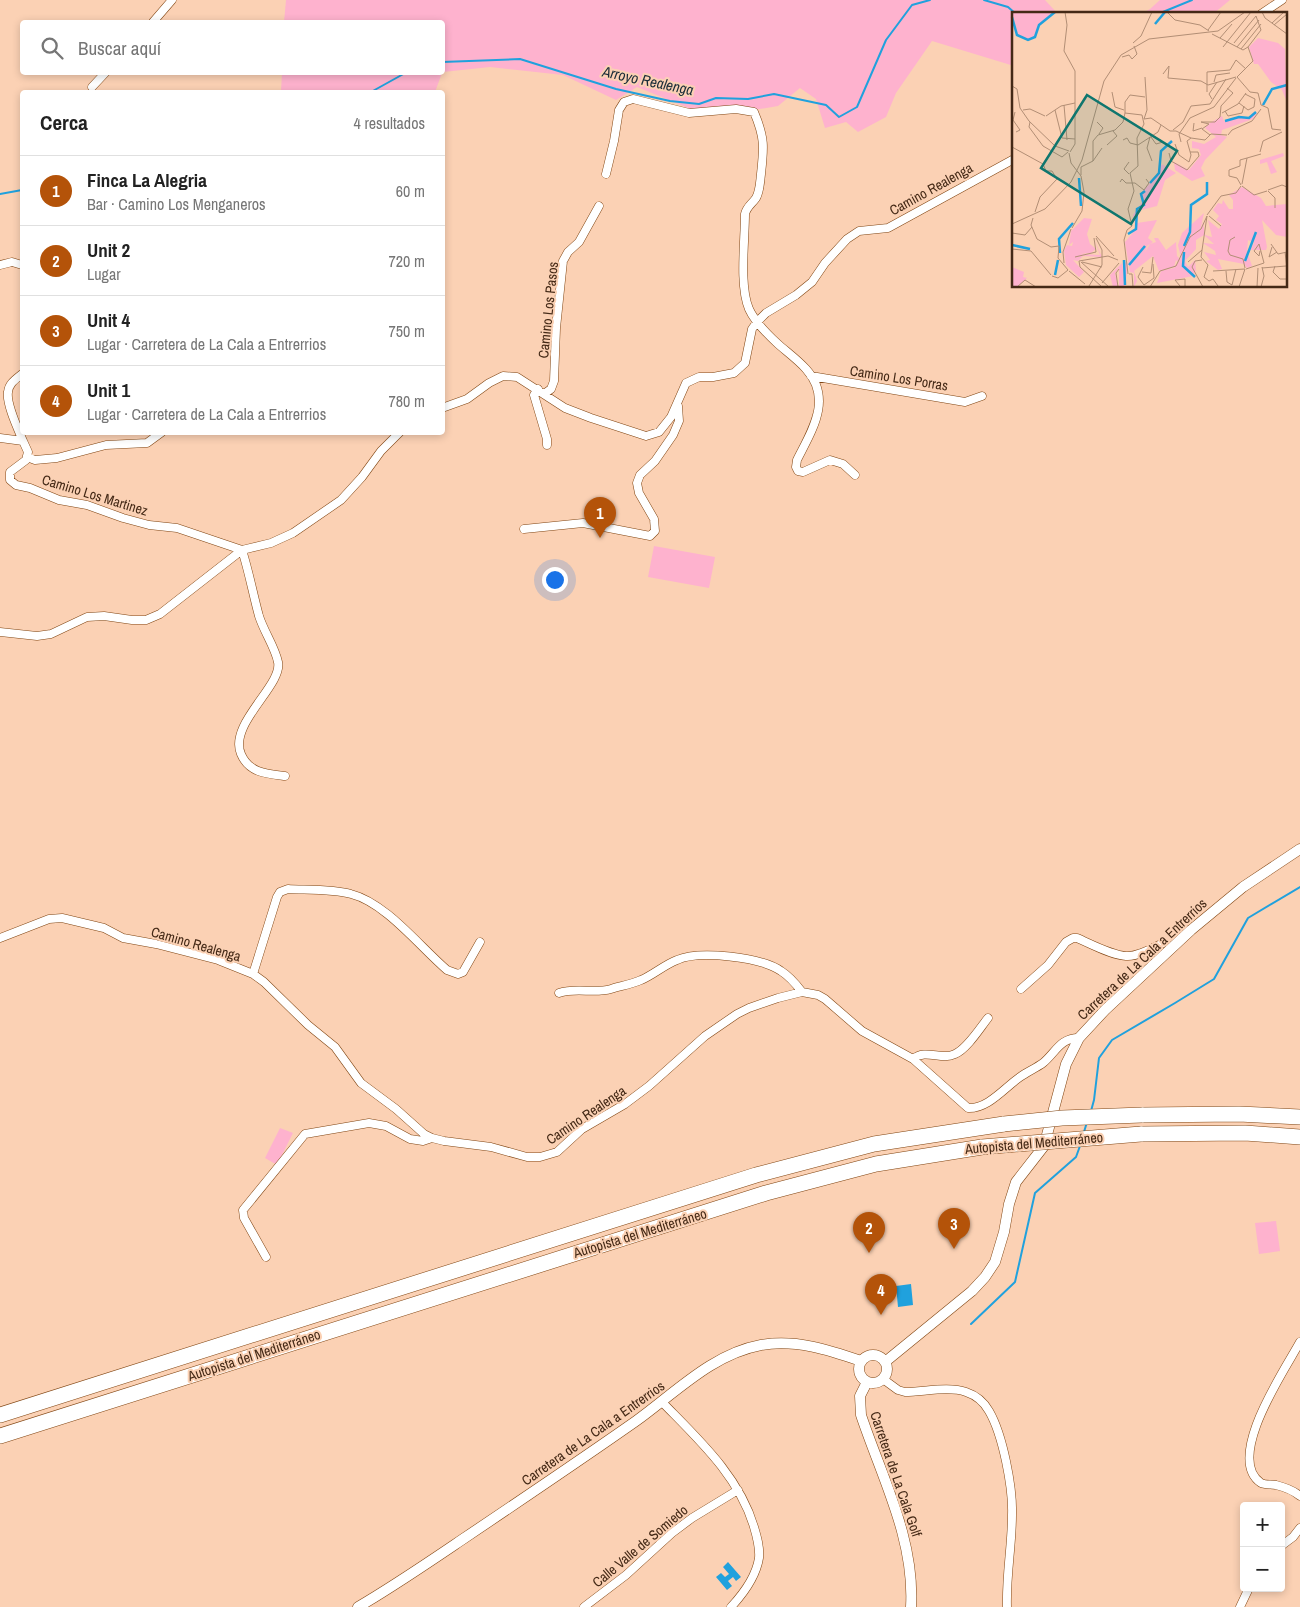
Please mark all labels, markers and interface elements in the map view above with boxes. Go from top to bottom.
inset map [1012,12,1288,288]
search box [20,20,445,75]
icon: search [38,34,66,62]
text: Buscar aquí [78,35,161,61]
water label: Arroyo Realenga [600,60,696,100]
text: Cerca [40,108,88,137]
text: 4 resultados [354,112,425,134]
street label: Camino Realenga [886,158,976,219]
text: Finca La Alegria [87,167,207,193]
text: 1 [52,180,60,202]
text: 60 m [396,180,425,202]
text: Bar · Camino Los Menganeros [87,193,266,215]
text: Unit 2 [87,237,130,263]
text: 2 [52,250,60,272]
text: 720 m [389,250,425,272]
street label: Camino Los Pasos [534,261,562,359]
text: Lugar [87,263,121,285]
text: Unit 4 [87,307,130,333]
text: 3 [52,320,60,342]
text: 750 m [389,320,425,342]
text: Lugar · Carretera de La Cala a Entrerrios [87,333,326,355]
street label: Camino Los Porras [849,361,949,395]
text: Unit 1 [87,377,130,403]
text: 4 [52,390,60,412]
text: 780 m [389,390,425,412]
text: Lugar · Carretera de La Cala a Entrerrios [87,403,326,425]
street label: Camino Los Martinez [40,470,150,520]
pin: 1 [584,497,616,538]
your location [542,567,568,593]
street label: Carretera de La Cala a Entrerrios [1074,894,1211,1024]
street label: Camino Realenga [149,923,244,966]
street label: Camino Realenga [543,1081,630,1148]
street label: Autopista del Mediterráneo [963,1128,1104,1158]
street label: Autopista del Mediterráneo [570,1204,709,1262]
pin: 3 [938,1208,970,1249]
pin: 2 [853,1212,885,1253]
pin: 4 [865,1274,897,1315]
street label: Autopista del Mediterráneo [184,1325,323,1385]
street label: Carretera de La Cala a Entrerrios [518,1377,668,1489]
street label: Carretera de La Cala Golf [866,1409,926,1540]
street label: Calle Valle de Somiedo [589,1501,691,1591]
map controls [1240,1502,1285,1592]
button: + [1240,1502,1285,1547]
button: − [1240,1547,1285,1592]

